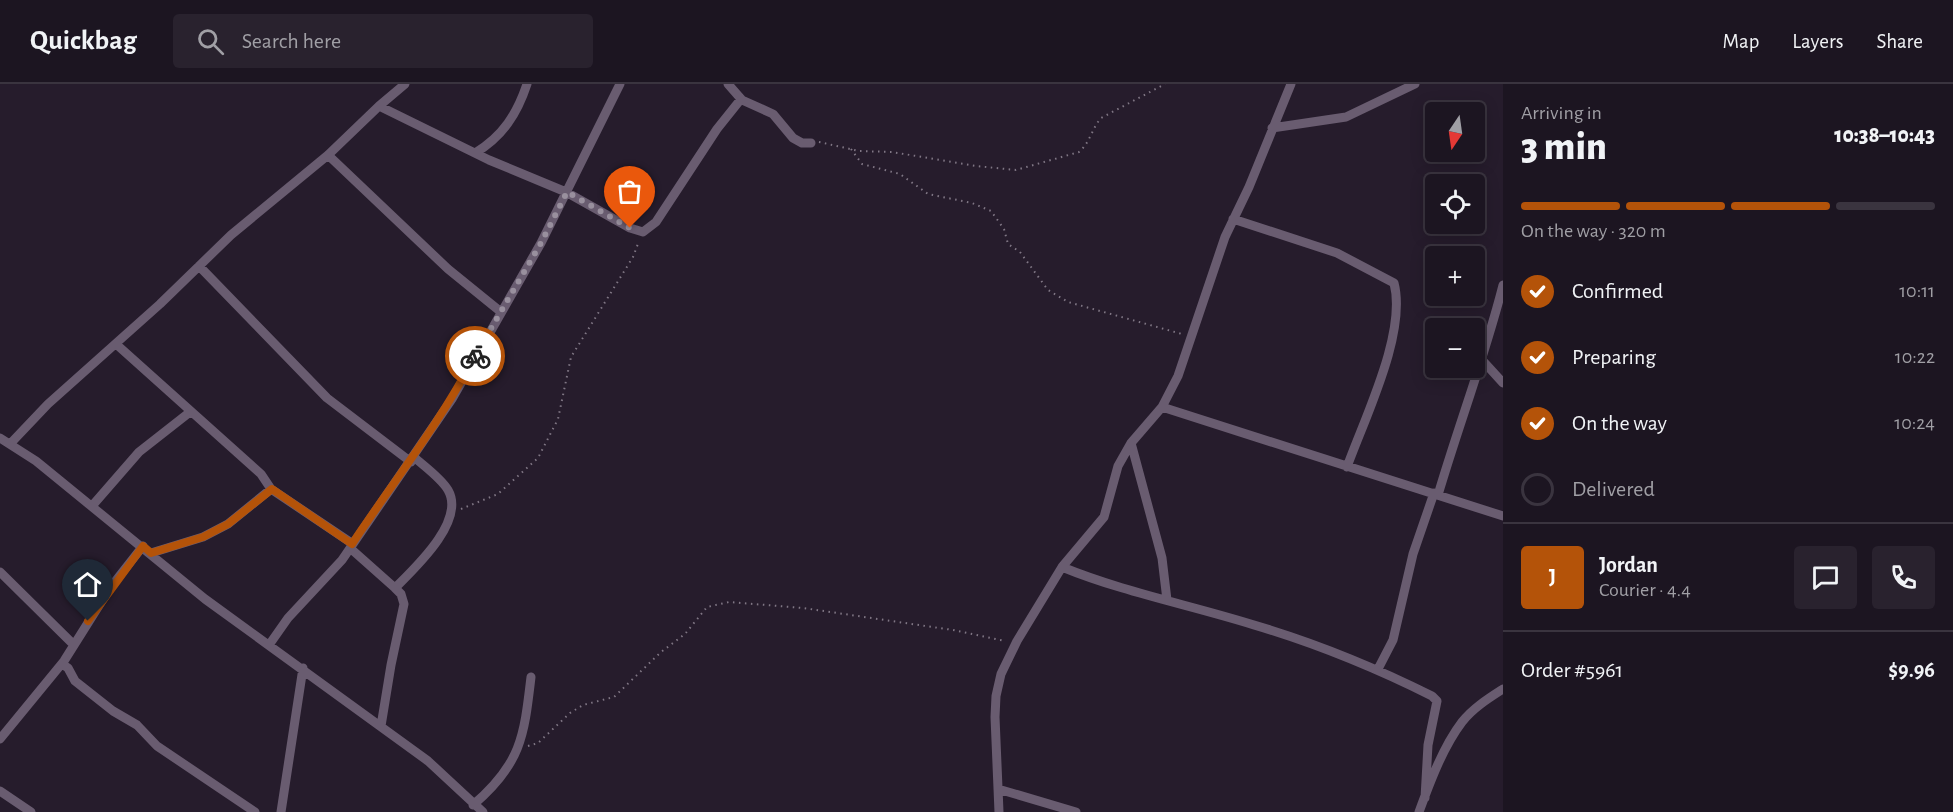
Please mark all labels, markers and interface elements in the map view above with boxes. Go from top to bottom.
search box [173,14,593,68]
icon: search [194,25,227,58]
text: Quickbag [30,27,137,55]
text: Search here [242,30,341,52]
text: Map [1723,31,1759,52]
text: Layers [1792,31,1843,52]
text: Share [1876,31,1923,52]
north arrow [1425,102,1485,162]
map controls [1425,102,1485,378]
text: Arriving in [1521,103,1602,123]
text: 10:38–10:43 [1834,124,1935,146]
text: 3 min [1521,128,1607,167]
pin [604,166,655,228]
button: locate [1425,174,1485,234]
icon: bag [613,175,646,208]
text: On the way · 320 m [1521,221,1666,241]
button: + [1425,246,1485,306]
icon: check [1521,275,1554,308]
text: Confirmed [1572,280,1663,302]
text: 10:11 [1899,281,1935,301]
button: − [1425,318,1485,378]
courier [445,326,505,386]
icon: bike [459,340,492,373]
icon: check [1521,341,1554,374]
text: Preparing [1572,346,1656,368]
text: 10:22 [1895,347,1935,367]
icon: check [1521,407,1554,440]
text: On the way [1572,412,1667,434]
text: 10:24 [1894,413,1935,433]
text: Delivered [1572,478,1655,500]
button: chat [1794,546,1857,609]
button: phone [1872,546,1935,609]
text: Jordan [1599,554,1658,576]
pin [62,559,113,621]
text: J [1549,566,1556,588]
icon: home [71,568,104,601]
text: Courier · 4.4 [1599,580,1691,600]
text: Order #5961 [1521,659,1623,681]
text: $9.96 [1888,659,1935,681]

